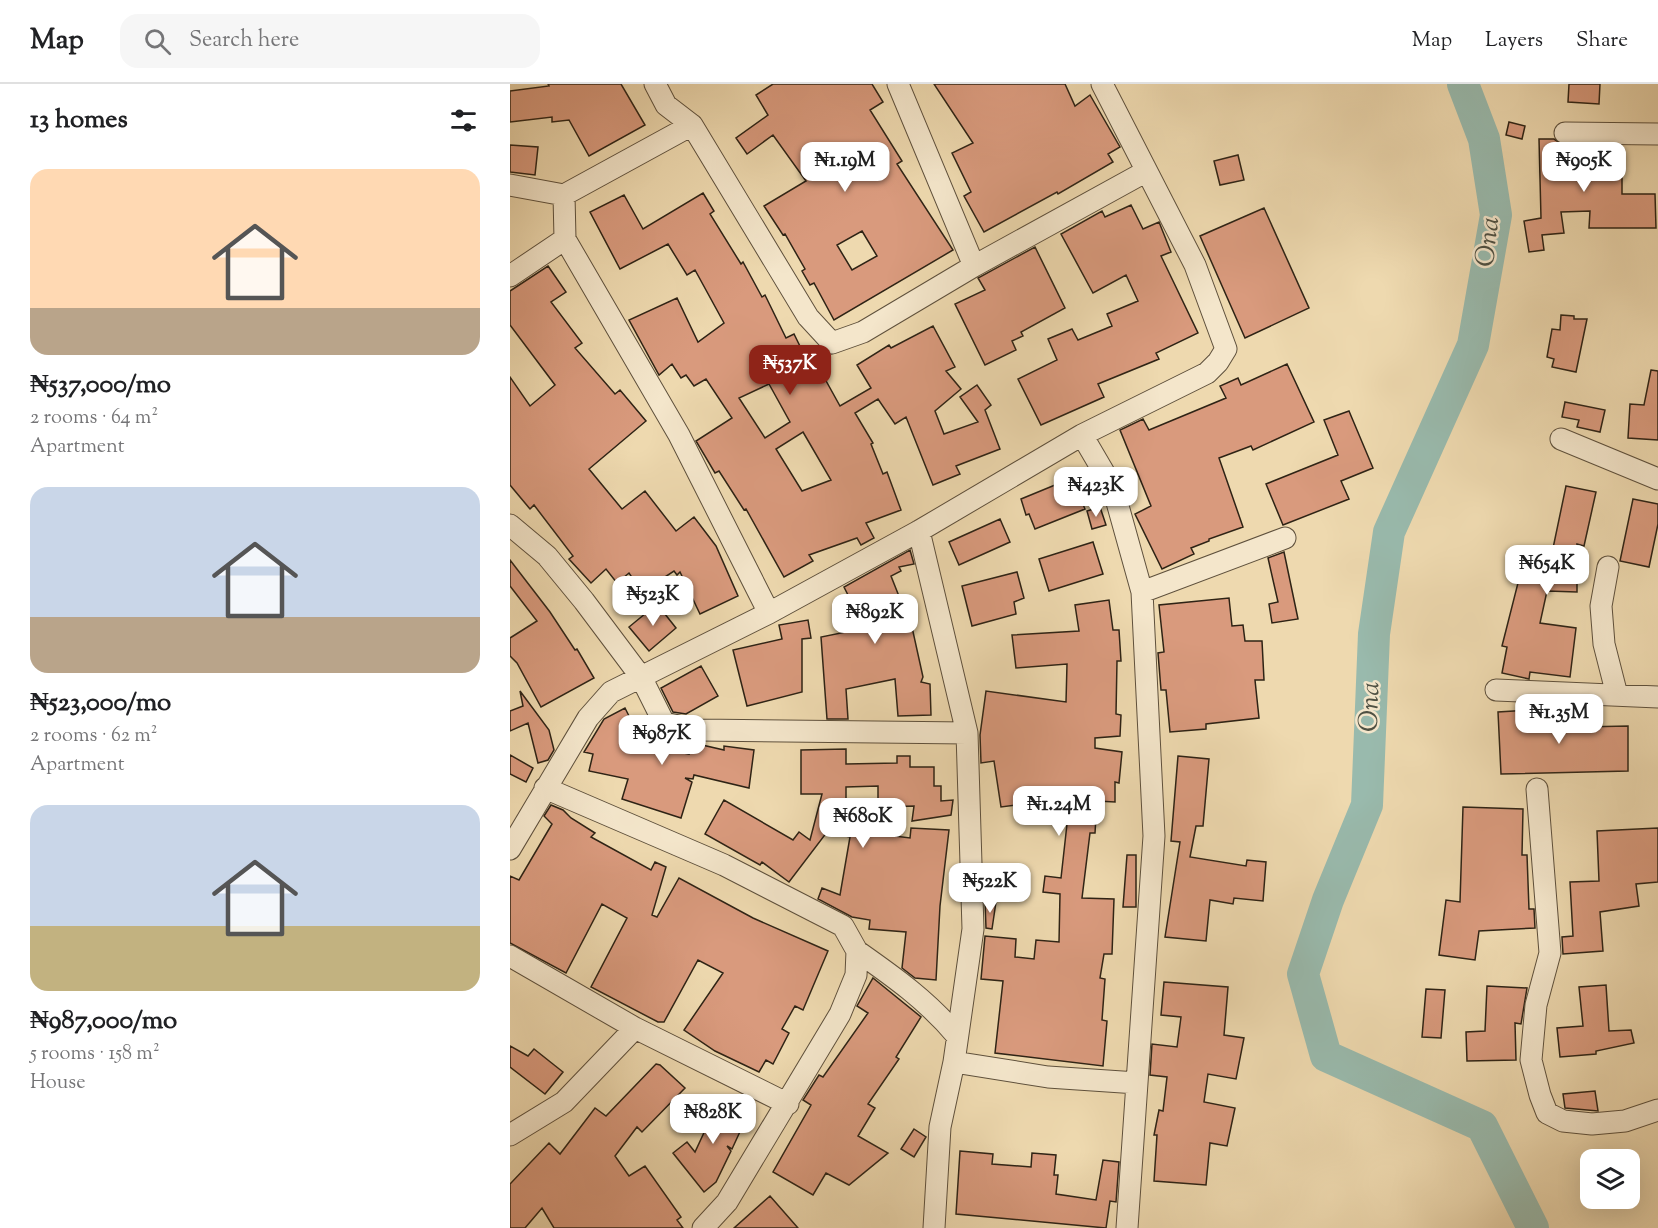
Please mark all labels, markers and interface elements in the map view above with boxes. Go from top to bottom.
search box [120,14,540,68]
text: Map [30,21,84,61]
icon: search [141,25,174,58]
text: Search here [189,25,299,57]
text: Map [1412,26,1452,56]
text: Layers [1485,26,1543,56]
text: Share [1576,26,1628,56]
text: 13 homes [30,102,128,139]
icon: filters [447,104,480,137]
pin: ₦1.19M [796,142,894,193]
pin: ₦905K [1542,142,1626,193]
text: ₦1.19M [815,147,875,176]
text: ₦905K [1556,147,1612,176]
icon: home [201,208,309,316]
water label: Ona [1467,215,1511,269]
pin: ₦537K [748,345,832,396]
text: ₦537K [763,350,817,379]
text: ₦537,000/mo [30,367,171,404]
text: 2 rooms · 64 m² [30,404,158,433]
text: Apartment [30,433,125,462]
pin: ₦423K [1054,467,1138,518]
text: ₦423K [1068,472,1124,501]
icon: home [201,526,309,634]
pin: ₦654K [1505,545,1589,596]
text: ₦654K [1519,550,1575,579]
pin: ₦523K [611,576,695,627]
text: ₦523K [626,581,680,610]
pin: ₦892K [833,594,917,645]
text: ₦892K [846,599,904,628]
water label: Ona [1351,681,1391,733]
text: ₦523,000/mo [30,685,171,722]
pin: ₦1.35M [1510,694,1608,745]
text: ₦1.35M [1529,699,1589,728]
pin: ₦987K [620,715,704,766]
text: ₦987K [633,720,691,749]
text: 2 rooms · 62 m² [30,722,158,751]
text: Apartment [30,751,125,780]
pin: ₦1.24M [1010,786,1108,837]
text: ₦1.24M [1027,791,1091,820]
pin: ₦680K [821,798,905,849]
text: ₦680K [833,803,893,832]
icon: home [201,844,309,952]
pin: ₦522K [948,863,1032,914]
text: ₦522K [963,868,1017,897]
text: ₦987,000/mo [30,1003,177,1040]
text: 5 rooms · 158 m² [30,1040,160,1069]
text: House [30,1069,85,1098]
pin: ₦828K [671,1094,755,1145]
text: ₦828K [684,1099,742,1128]
map controls [1580,1149,1640,1209]
button: layers [1580,1149,1640,1209]

